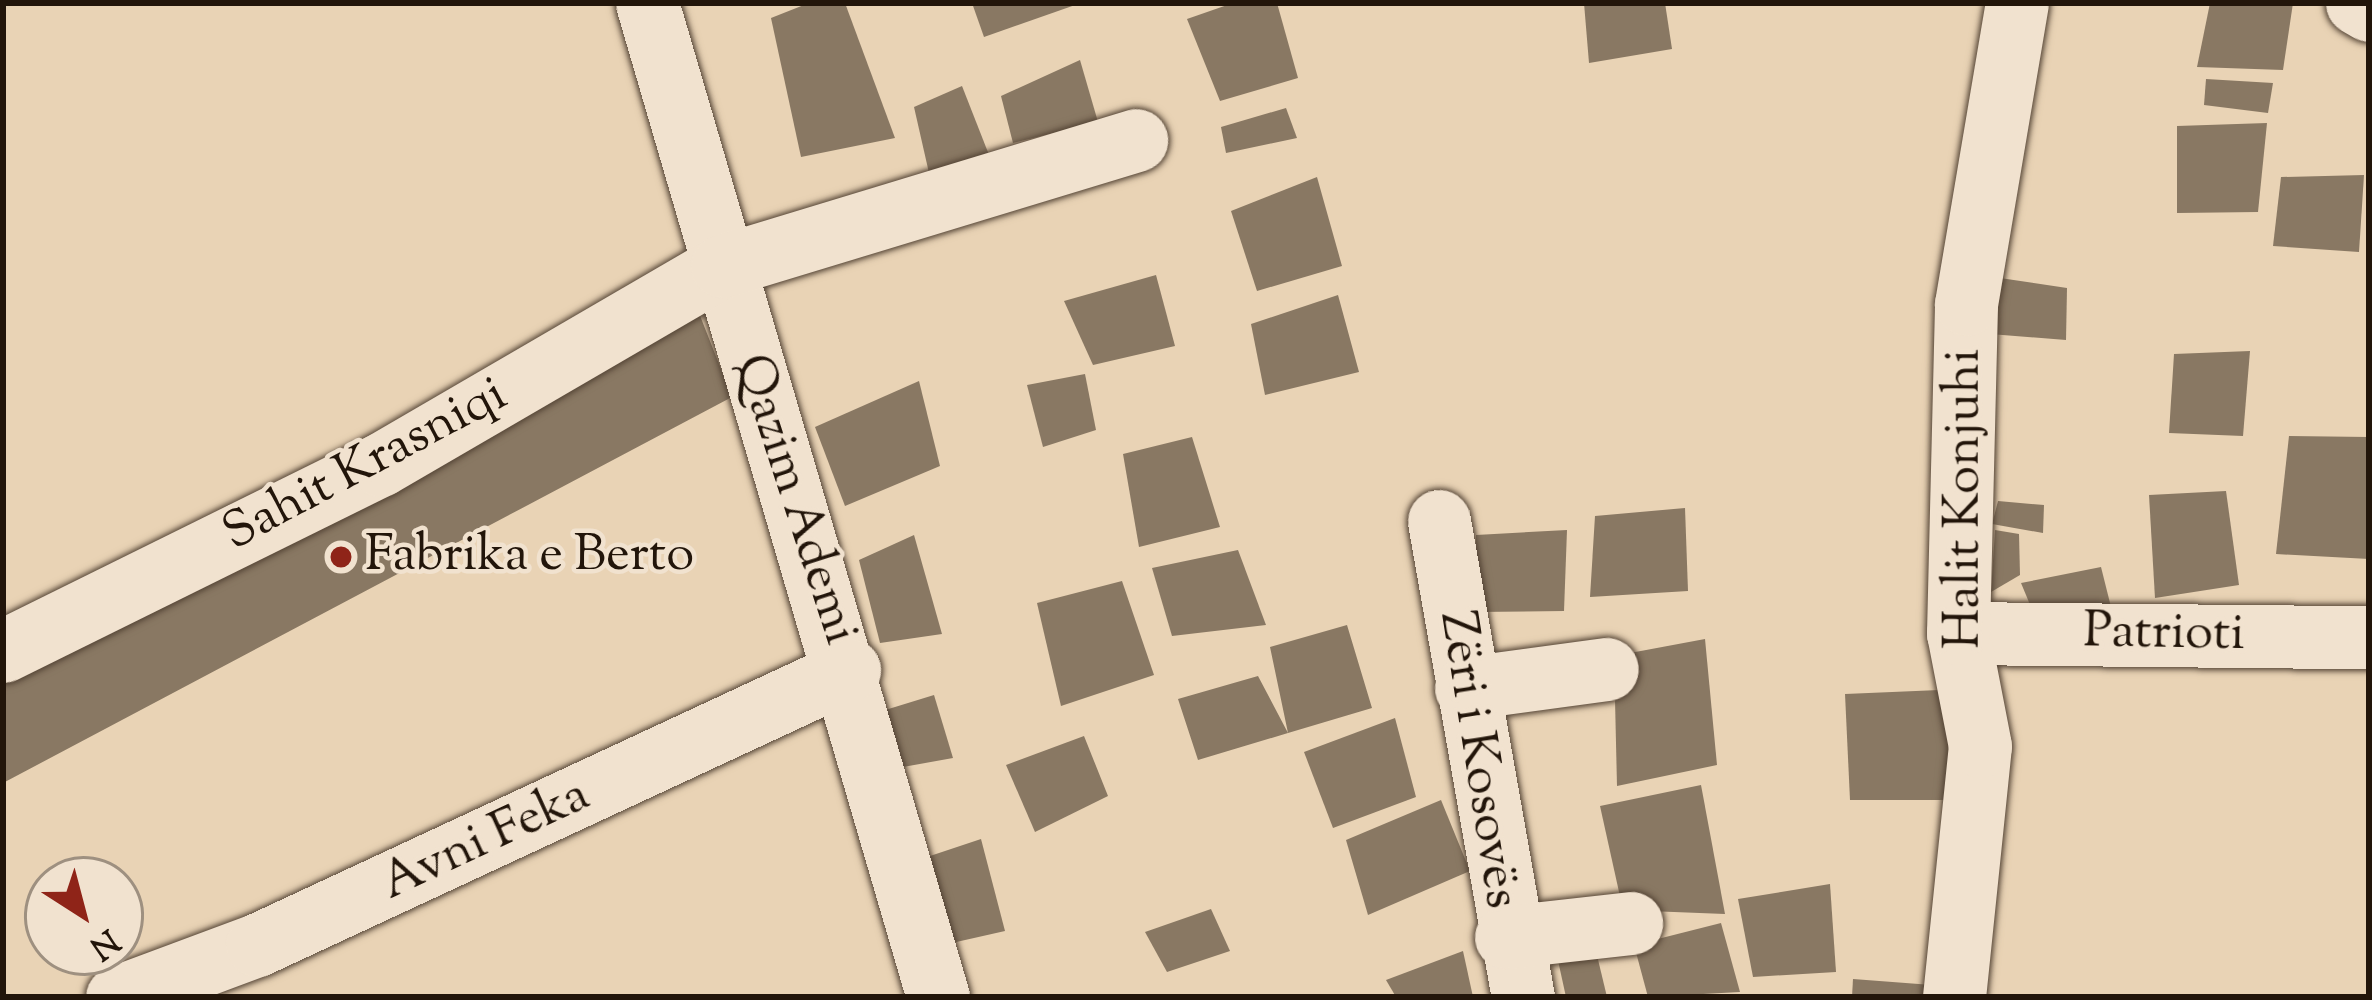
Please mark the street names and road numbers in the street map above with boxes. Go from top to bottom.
street label: Qazim Ademi [718,348,870,652]
street label: Halit Konjuhi [1935,349,1997,649]
street label: Sahit Krasniqi [214,366,518,566]
street label: Patrioti [2083,603,2245,667]
street label: Zëri i Kosovës [1423,607,1531,913]
street label: Avni Feka [372,766,600,916]

